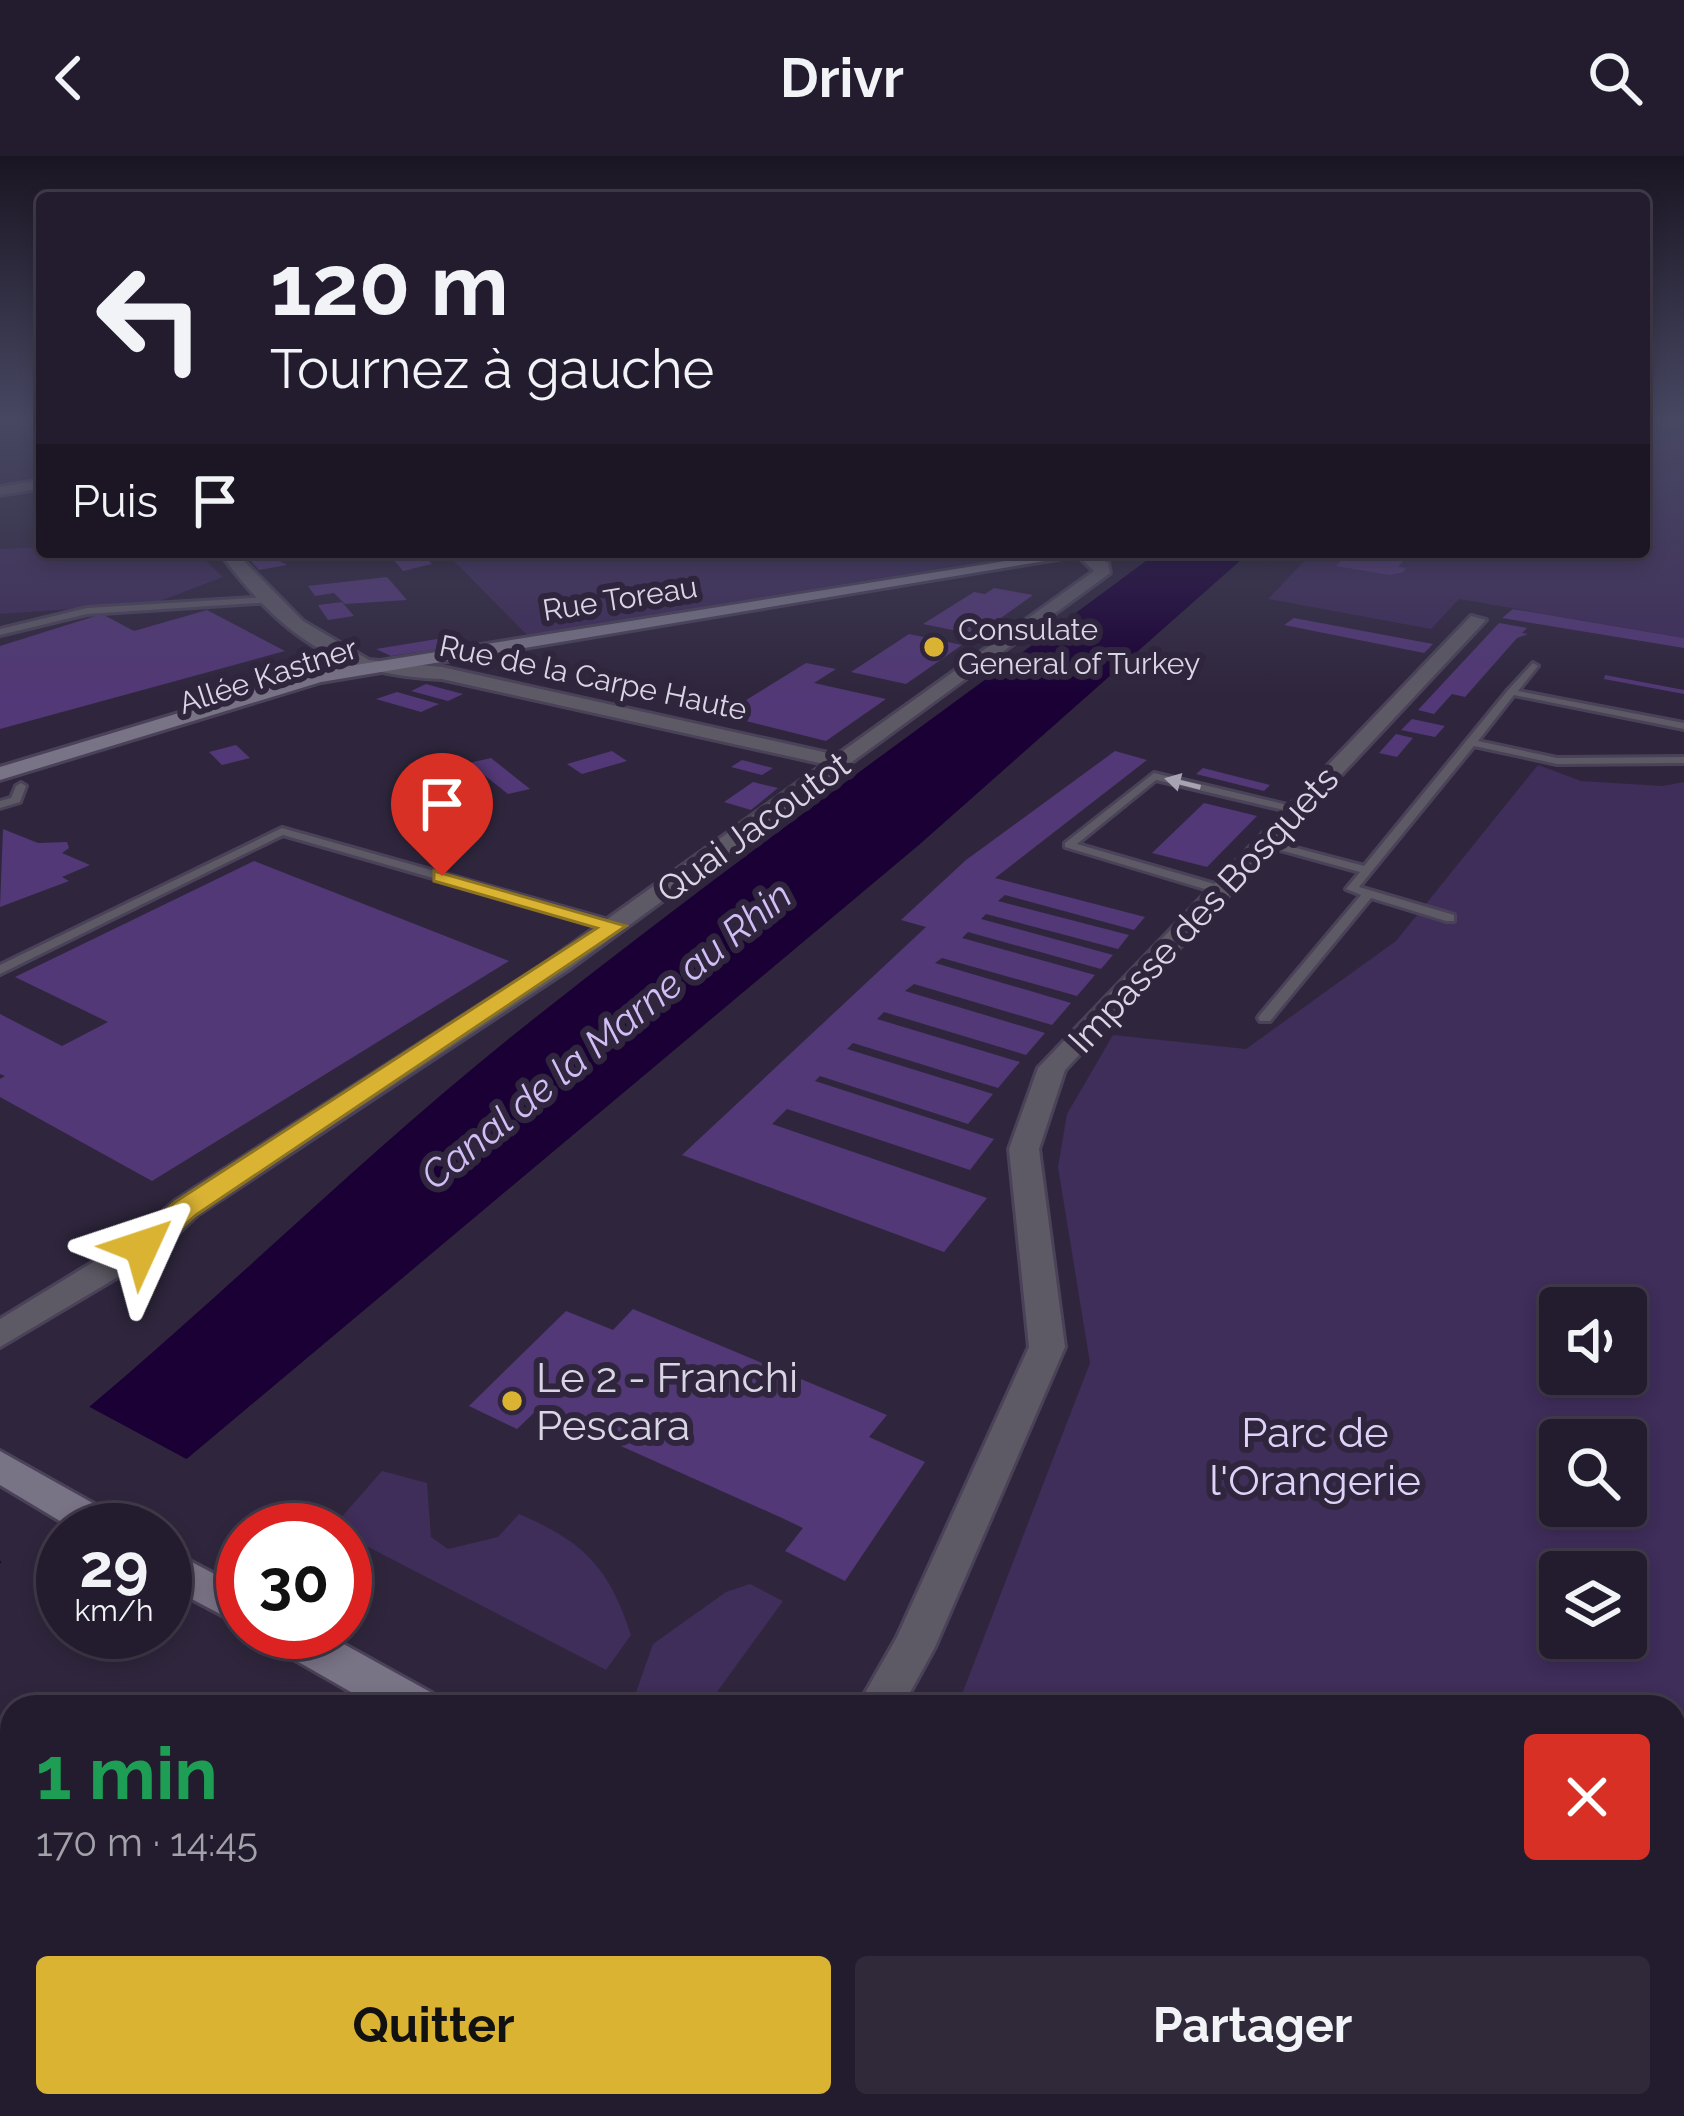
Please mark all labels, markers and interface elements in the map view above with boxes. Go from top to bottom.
icon: back [36,45,102,111]
icon: search [1582,45,1648,111]
text: Drivr [780,46,904,110]
text: 120 m [270,236,509,335]
icon: left [72,240,228,396]
text: Tournez à gauche [270,337,714,401]
icon: arrive [182,468,248,534]
text: Puis [72,475,158,528]
street label: Rue Toreau [540,569,700,628]
place label: Consulate General of Turkey [958,612,1200,681]
street label: Rue de la Carpe Haute [436,628,750,727]
street label: Allée Kastner [174,630,362,721]
marker: Consulate General of Turkey [921,634,947,660]
street label: Quai Jacoutot [648,743,858,911]
pin [391,753,493,876]
street label: Impasse des Bosquets [1059,757,1347,1061]
icon: arrive [409,771,475,837]
one-way arrow [1164,773,1201,792]
water label: Canal de la Marne au Rhin [412,871,800,1199]
position arrow [79,1184,205,1310]
map controls [1539,1287,1647,1659]
button: sound [1539,1287,1647,1395]
place label: Le 2 - Franchi Pescara [536,1353,798,1450]
marker: Le 2 - Franchi Pescara [499,1388,525,1414]
park label: Parc de l'Orangerie [1209,1408,1421,1505]
button: search [1539,1419,1647,1527]
speed limit sign: 30 [216,1503,372,1659]
text: 29 [79,1531,149,1601]
button: layers [1539,1551,1647,1659]
text: km/h [74,1593,154,1628]
text: 1 min [36,1731,218,1816]
button: close [1524,1734,1650,1860]
text: 170 m · 14:45 [36,1819,258,1865]
button: Quitter [36,1956,831,2094]
button: Partager [855,1956,1650,2094]

